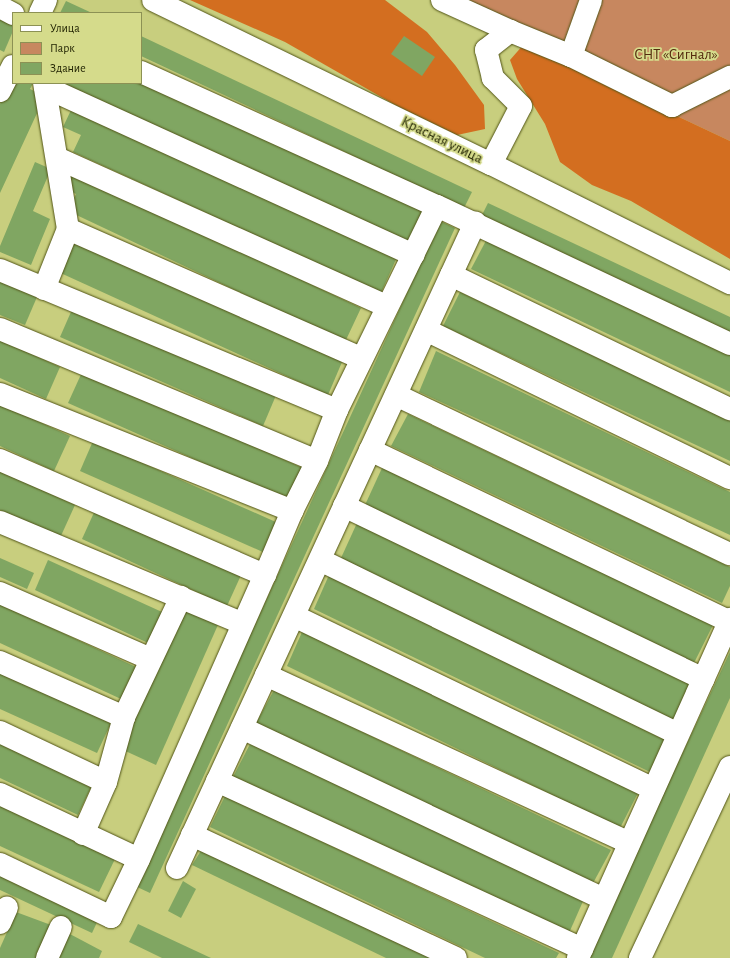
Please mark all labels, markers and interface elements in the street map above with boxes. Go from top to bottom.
legend [12,12,142,84]
text: Улица [50,22,80,34]
text: Парк [50,42,75,54]
park label: СНТ «Сигнал» [634,46,718,64]
text: Здание [50,62,86,74]
street label: Красная улица [398,112,486,168]

